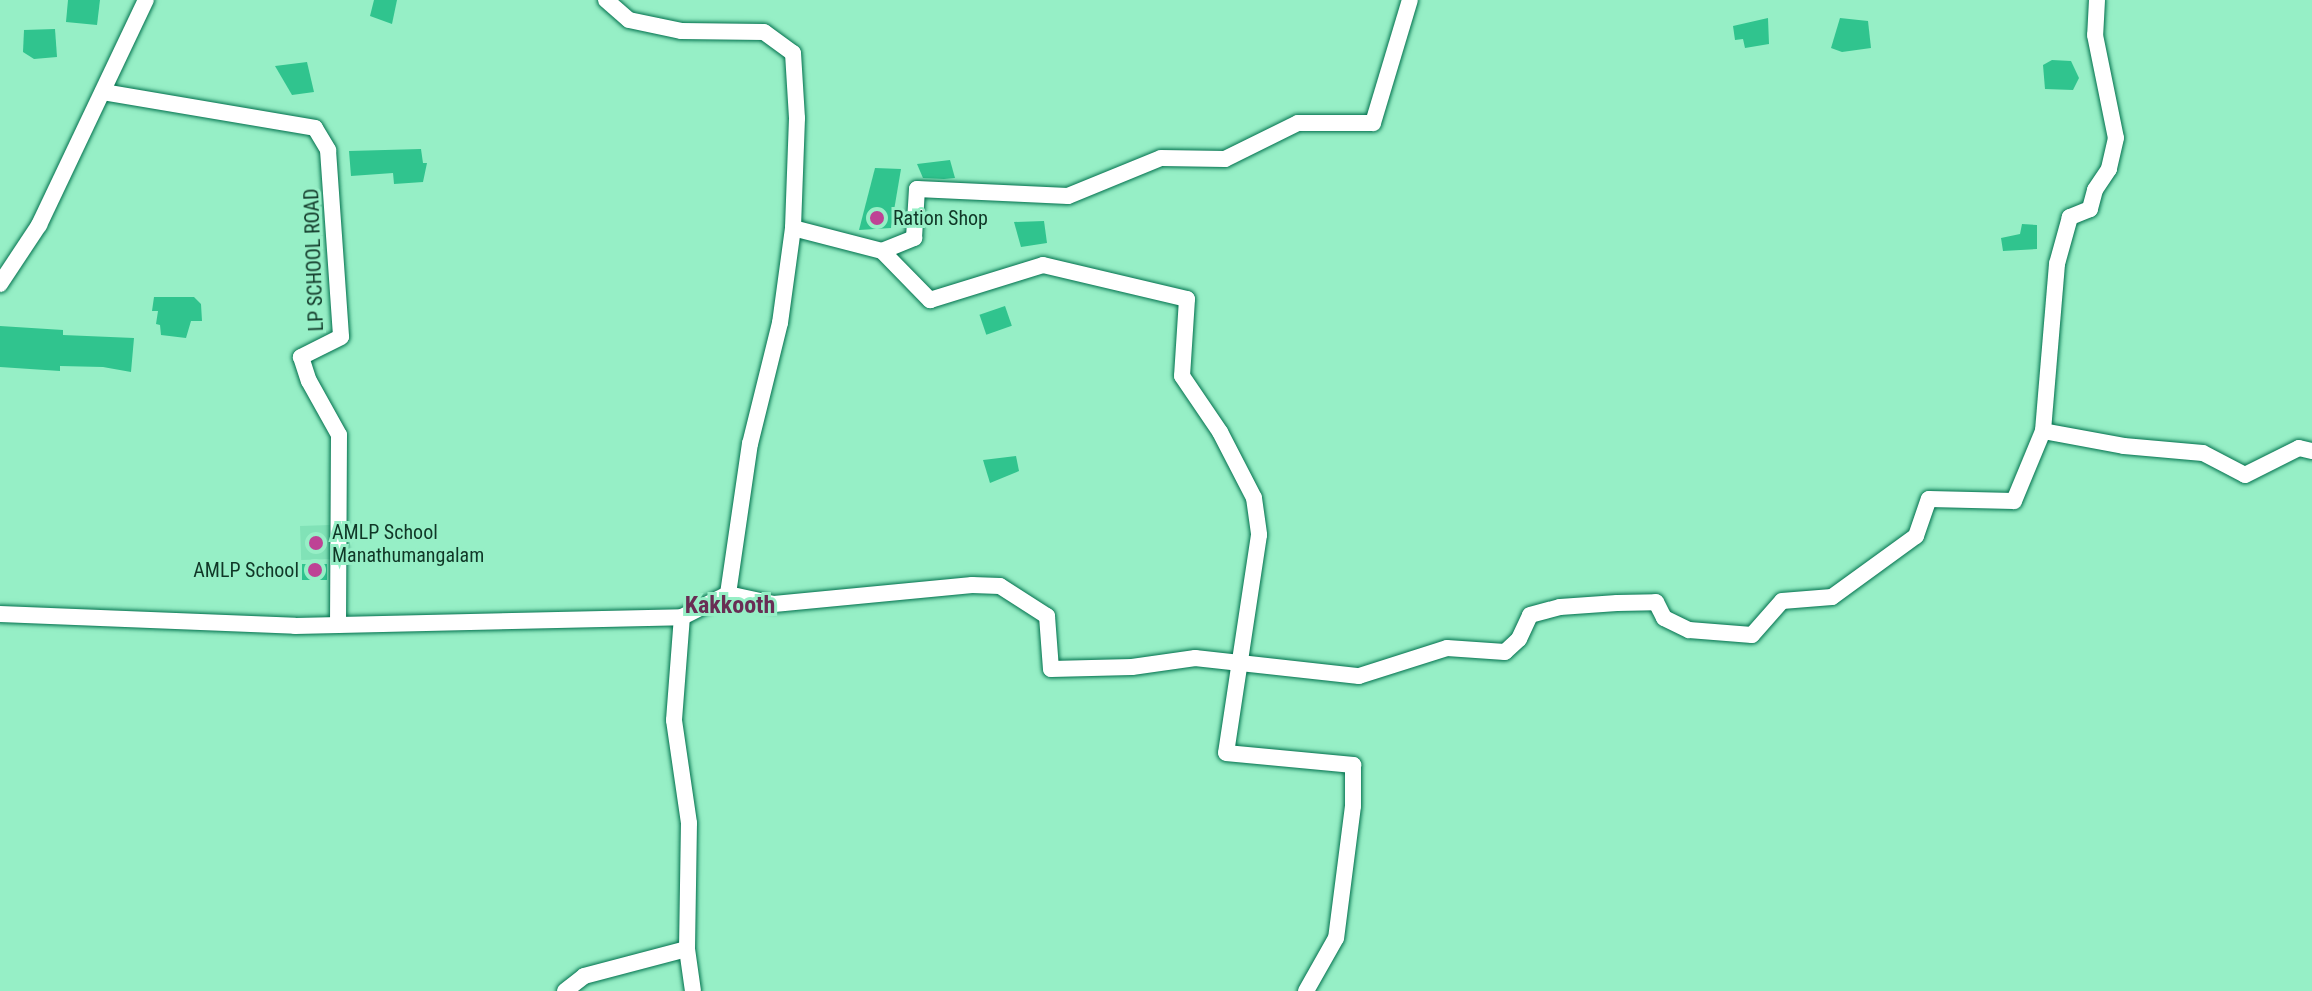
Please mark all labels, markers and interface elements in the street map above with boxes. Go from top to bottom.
street label: LP SCHOOL ROAD [300,188,328,332]
place label: Ration Shop [893,206,988,230]
marker: Ration Shop [868,209,886,227]
place label: AMLP School Manathumangalam [332,520,484,567]
marker: AMLP School Manathumangalam [307,534,325,552]
place label: AMLP School [193,558,299,582]
marker: AMLP School [306,561,324,579]
district label: Kakkooth [685,592,775,620]

